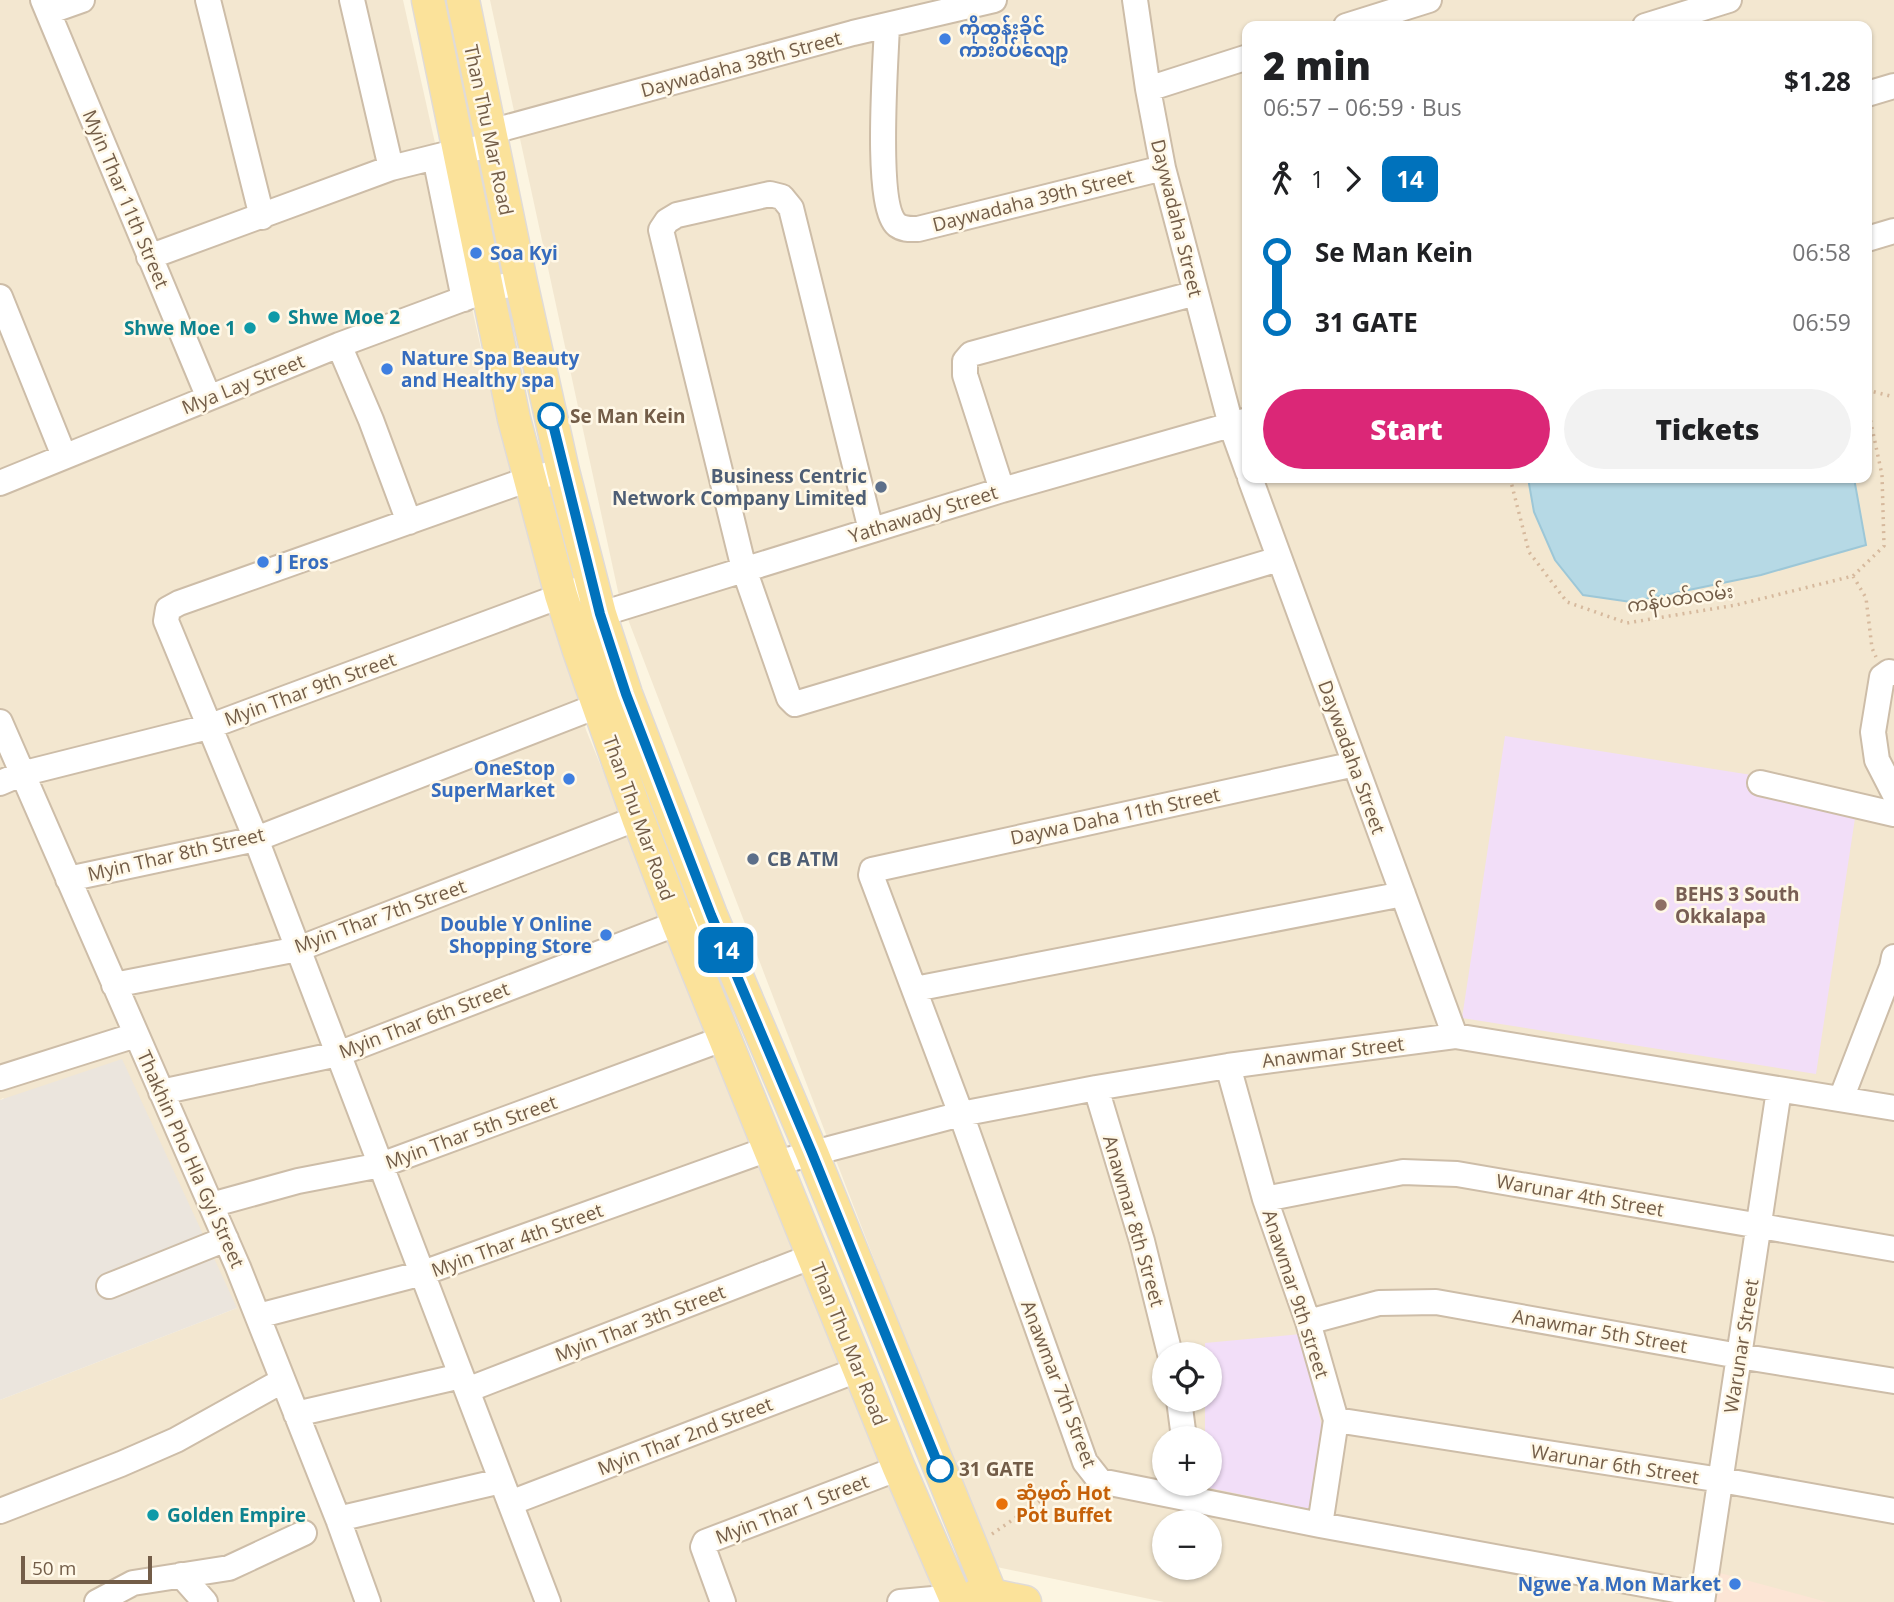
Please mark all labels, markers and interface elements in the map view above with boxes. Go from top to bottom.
place label: ကိုထွန်းခိုင် ကားဝပ်လျော့ [959,15,1068,67]
street label: Daywadaha 38th Street [638,25,844,103]
marker: ကိုထွန်းခိုင် ကားဝပ်လျော့ [937,31,953,47]
text: 2 min [1263,39,1371,91]
street label: Than Thu Mar Road [458,42,520,218]
text: $1.28 [1784,63,1851,99]
text: 06:57 – 06:59 · Bus [1263,91,1462,123]
street label: Myin Thar 11th Street [77,106,175,292]
street label: Daywadaha Street [1145,136,1209,300]
icon: walk [1263,160,1301,198]
icon: forward [1334,160,1372,198]
street label: Daywadaha 39th Street [930,162,1137,238]
text: 14 [1396,162,1424,195]
text: 1 [1311,163,1324,195]
text: Se Man Kein [1315,234,1473,270]
text: 06:58 [1792,236,1851,268]
place label: Soa Kyi [490,240,558,266]
marker: Soa Kyi [468,245,484,261]
place label: Shwe Moe 2 [288,304,400,330]
text: 31 GATE [1315,304,1418,340]
text: 06:59 [1792,306,1851,338]
marker: Shwe Moe 2 [266,309,282,325]
place label: Shwe Moe 1 [124,315,236,341]
marker: Shwe Moe 1 [242,320,258,336]
place label: Nature Spa Beauty and Healthy spa [401,345,580,393]
street label: Mya Lay Street [178,347,308,420]
marker: Nature Spa Beauty and Healthy spa [379,361,395,377]
button: Start [1263,389,1550,469]
button: Tickets [1564,389,1851,469]
marker: Se Man Kein [538,403,564,429]
place label: Se Man Kein [570,403,686,429]
place label: Business Centric Network Company Limited [612,463,867,511]
street label: Yathawady Street [845,479,1001,549]
marker: Business Centric Network Company Limited [873,479,889,495]
place label: J Eros [275,549,329,575]
marker: J Eros [255,554,271,570]
street label: ကန်ပတ်လမ်း [1625,577,1735,621]
street label: Myin Thar 9th Street [221,646,400,732]
street label: Daywadaha Street [1312,677,1392,838]
street label: Than Thu Mar Road [597,732,681,904]
place label: OneStop SuperMarket [431,755,555,803]
marker: OneStop SuperMarket [561,771,577,787]
street label: Daywa Daha 11th Street [1008,781,1222,851]
street label: Myin Thar 8th Street [85,821,267,887]
place label: CB ATM [767,846,839,872]
marker: CB ATM [745,851,761,867]
street label: Myin Thar 7th Street [291,873,470,959]
place label: BEHS 3 South Okkalapa [1675,881,1800,929]
marker: BEHS 3 South Okkalapa [1653,897,1669,913]
place label: Double Y Online Shopping Store [440,911,592,959]
marker: Double Y Online Shopping Store [598,927,614,943]
line badge: 14 [694,927,758,973]
text: 14 [712,933,740,966]
street label: Myin Thar 6th Street [335,975,513,1065]
street label: Anawmar Street [1261,1030,1406,1074]
street label: Thakhin Pho Hla Gyi Street [131,1046,251,1272]
street label: Myin Thar 5th Street [382,1089,561,1175]
street label: Anawmar 8th Street [1097,1132,1171,1310]
street label: Warunar 4th Street [1494,1167,1666,1223]
street label: Myin Thar 4th Street [428,1197,607,1283]
street label: Anawmar 9th street [1256,1206,1336,1382]
street label: Than Thu Mar Road [804,1259,894,1429]
street label: Warunar Street [1718,1277,1764,1415]
street label: Myin Thar 3th Street [551,1278,729,1368]
street label: Anawmar 7th Street [1015,1297,1103,1472]
street label: Anawmar 5th Street [1511,1303,1690,1359]
map controls [1152,1342,1222,1580]
button: locate [1152,1342,1222,1412]
street label: Myin Thar 2nd Street [594,1391,776,1481]
button: + [1152,1426,1222,1496]
street label: Warunar 6th Street [1529,1438,1701,1490]
marker: 31 GATE [927,1456,953,1482]
place label: 31 GATE [959,1456,1034,1482]
street label: Myin Thar 1 Street [712,1468,873,1550]
place label: ဆုံမှတ် Hot Pot Buffet [1016,1480,1112,1528]
marker: ဆုံမှတ် Hot Pot Buffet [994,1496,1010,1512]
place label: Golden Empire [167,1502,306,1528]
marker: Golden Empire [145,1507,161,1523]
button: − [1152,1510,1222,1580]
scale bar [21,1553,152,1585]
text: 50 m [32,1555,76,1581]
place label: Ngwe Ya Mon Market [1518,1571,1721,1597]
marker: Ngwe Ya Mon Market [1727,1576,1743,1592]

